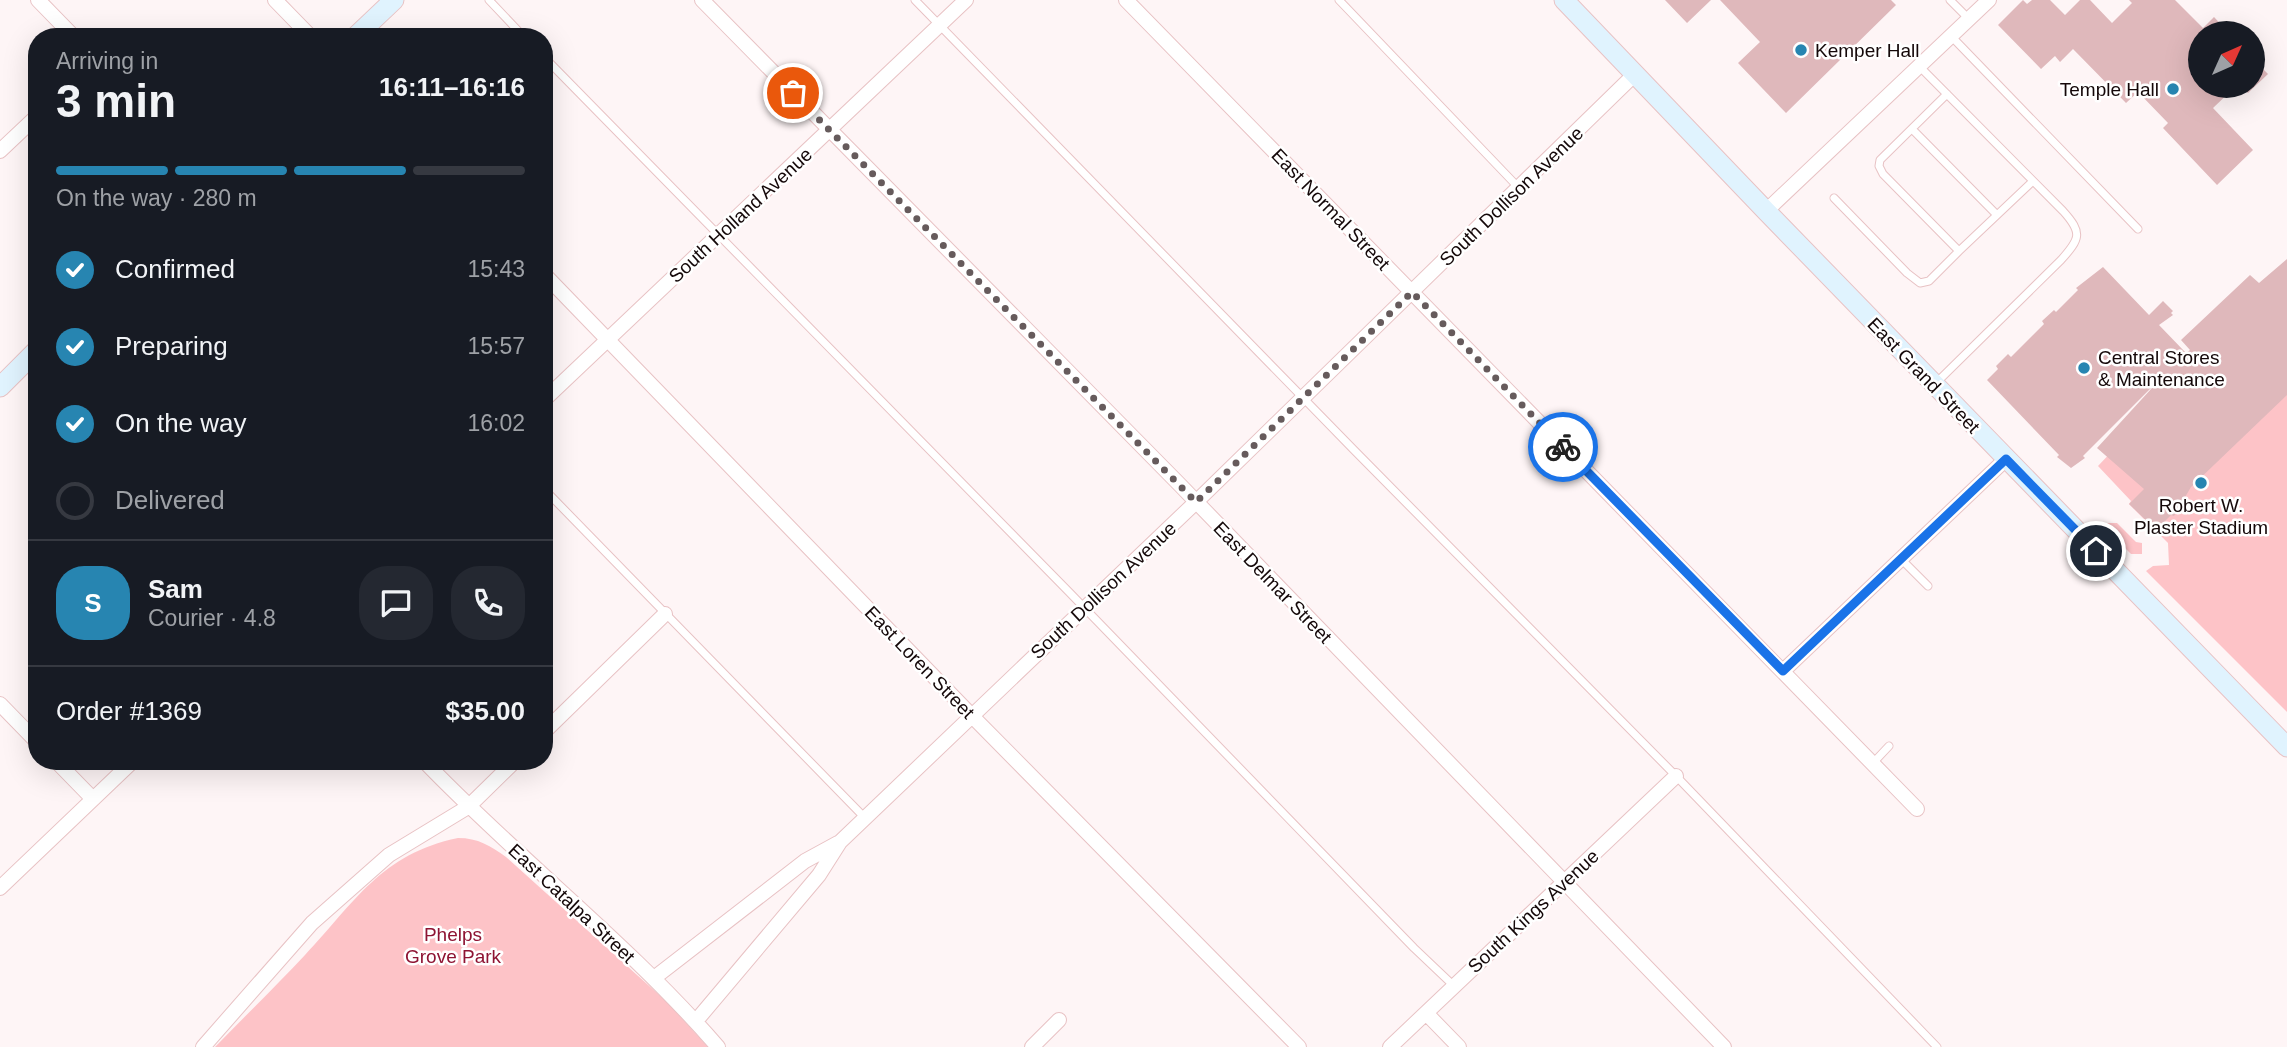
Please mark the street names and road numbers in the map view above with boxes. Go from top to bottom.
street label: South Dollison Avenue [1435,123,1587,270]
street label: South Holland Avenue [665,144,816,287]
street label: East Normal Street [1267,144,1394,275]
street label: East Grand Street [1863,313,1985,438]
street label: East Delmar Street [1209,517,1336,648]
street label: South Dollison Avenue [1026,518,1180,663]
street label: East Loren Street [861,602,979,723]
street label: East Catalpa Street [504,840,640,968]
street label: South Kings Avenue [1464,845,1603,977]

